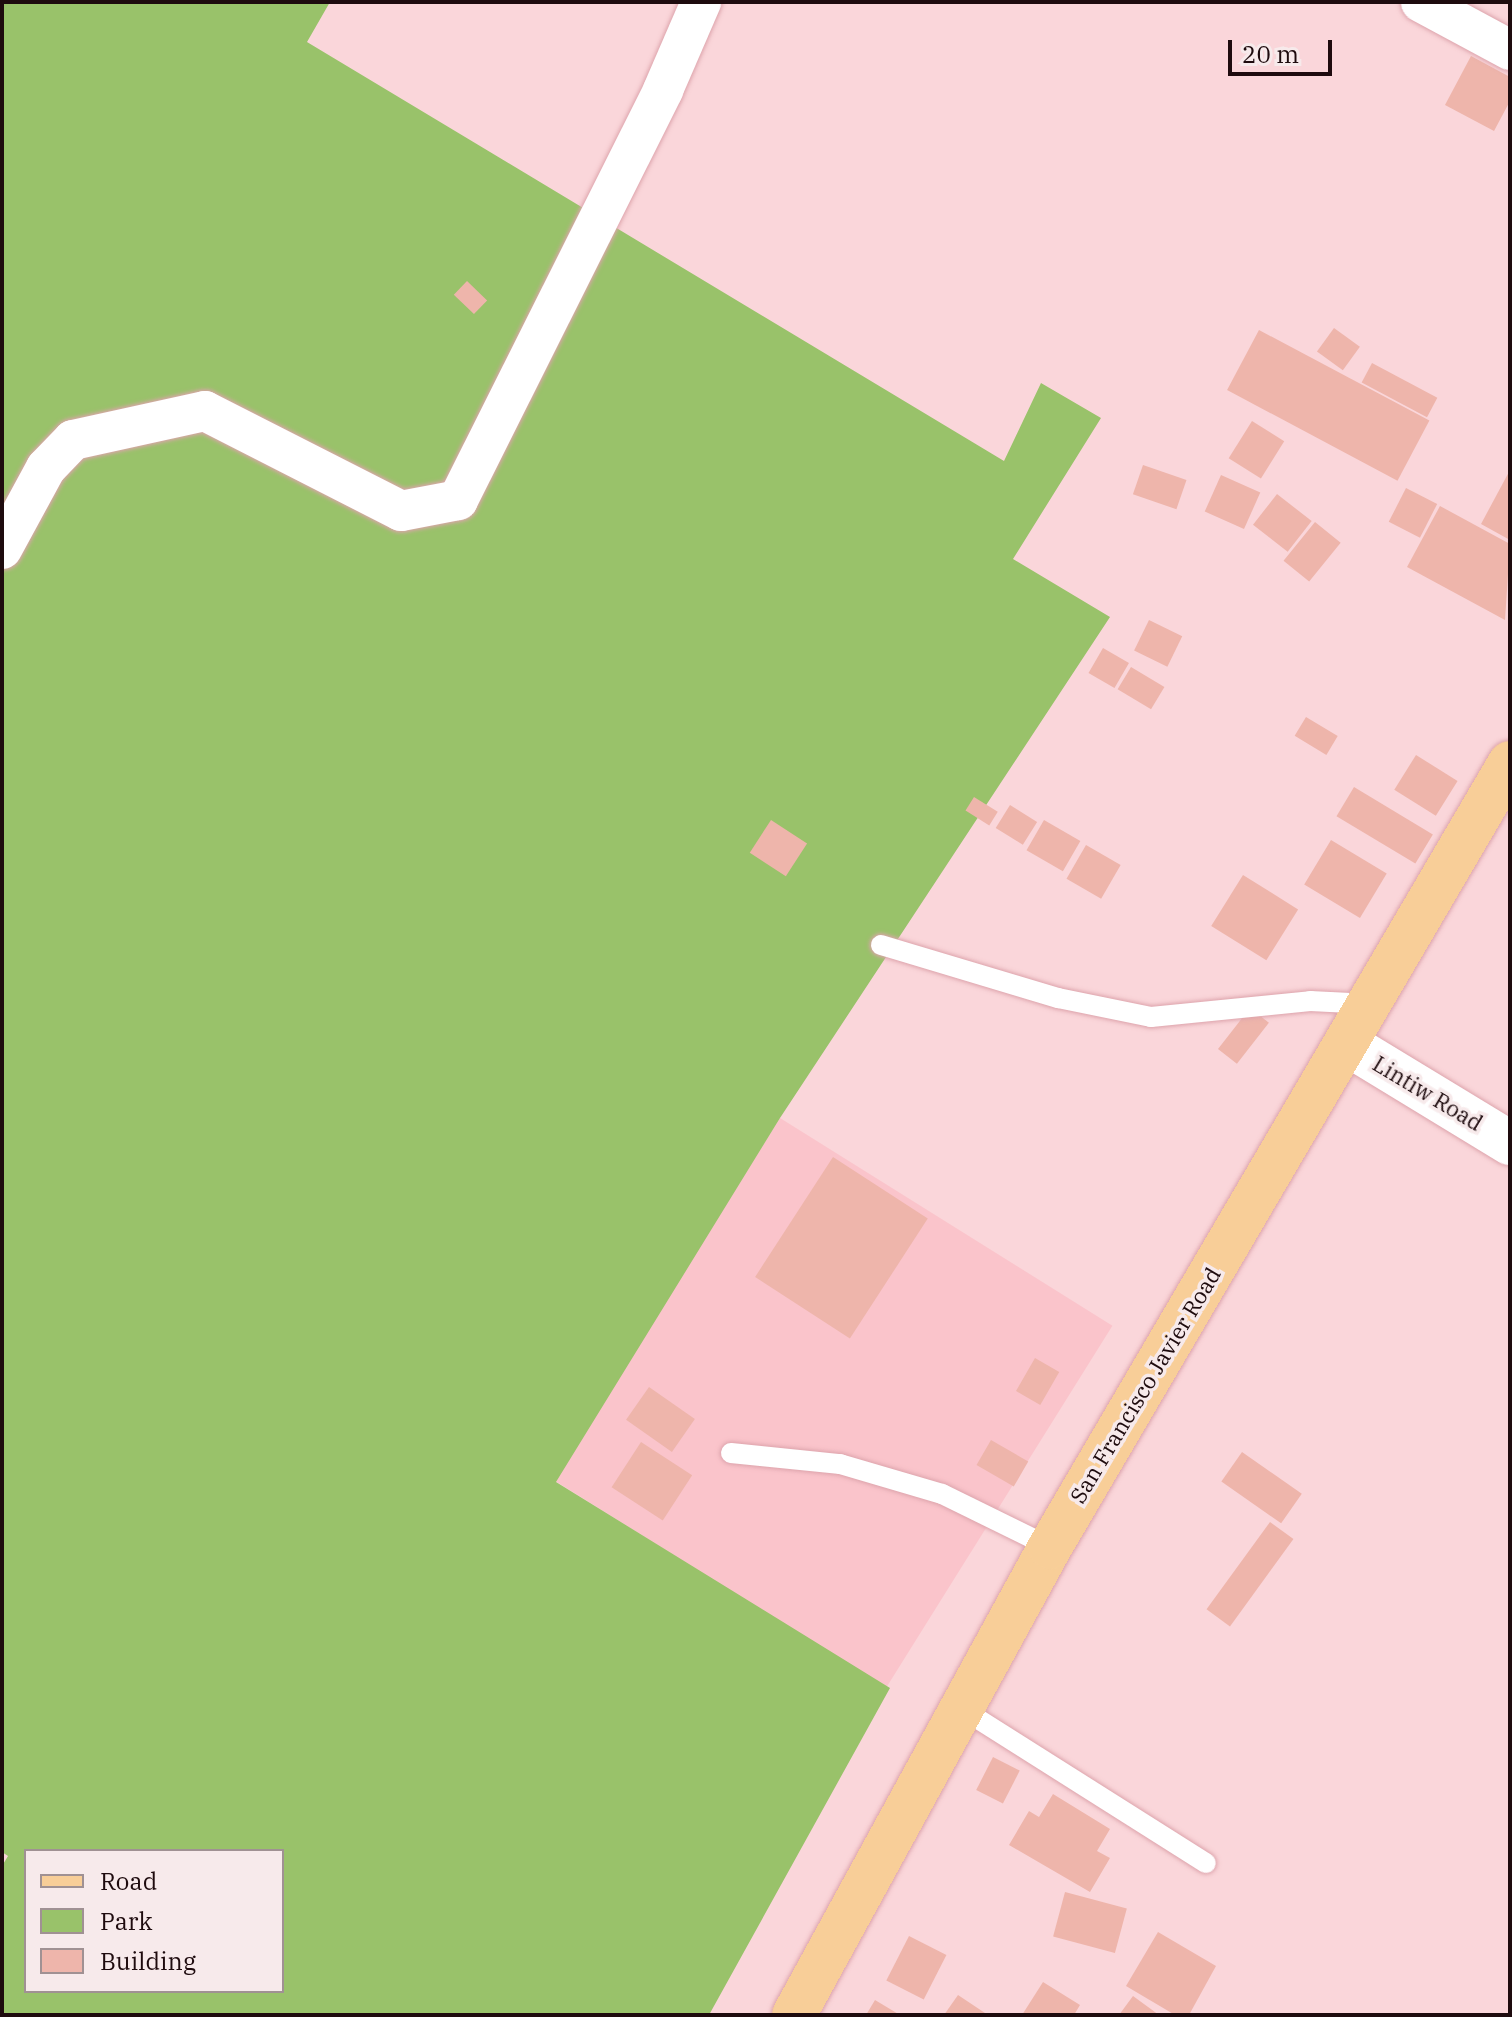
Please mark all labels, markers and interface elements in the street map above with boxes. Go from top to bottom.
scale bar [1232,24,1336,74]
text: 20 m [1242,38,1299,70]
street label: Lintiw Road [1368,1050,1488,1136]
street label: San Francisco Javier Road [1064,1262,1226,1508]
legend [24,1849,284,1993]
text: Road [100,1865,157,1897]
text: Park [100,1905,152,1937]
text: Building [100,1945,196,1977]

